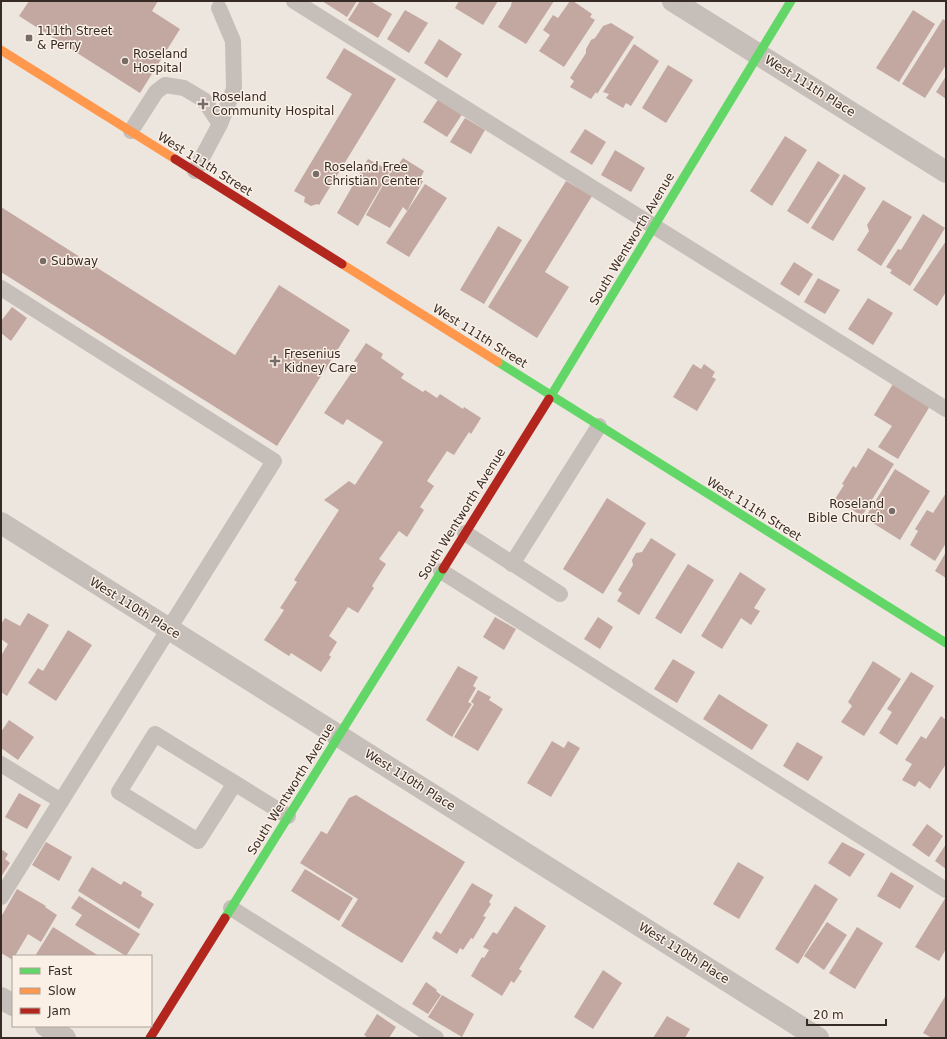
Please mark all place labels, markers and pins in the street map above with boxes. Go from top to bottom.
place label: 111th Street & Perry [37,24,113,52]
marker: 111th Street & Perry [24,33,34,43]
place label: Roseland Hospital [133,47,188,75]
marker: Roseland Hospital [120,56,130,66]
place label: Roseland Community Hospital [212,90,334,118]
marker: Roseland Community Hospital [197,98,209,110]
place label: Roseland Free Christian Center [324,160,422,188]
marker: Roseland Free Christian Center [311,169,321,179]
place label: Subway [51,254,98,268]
marker: Subway [38,256,48,266]
place label: Fresenius Kidney Care [284,347,357,375]
marker: Fresenius Kidney Care [269,355,281,367]
place label: Roseland Bible Church [808,497,884,525]
marker: Roseland Bible Church [887,506,897,516]

